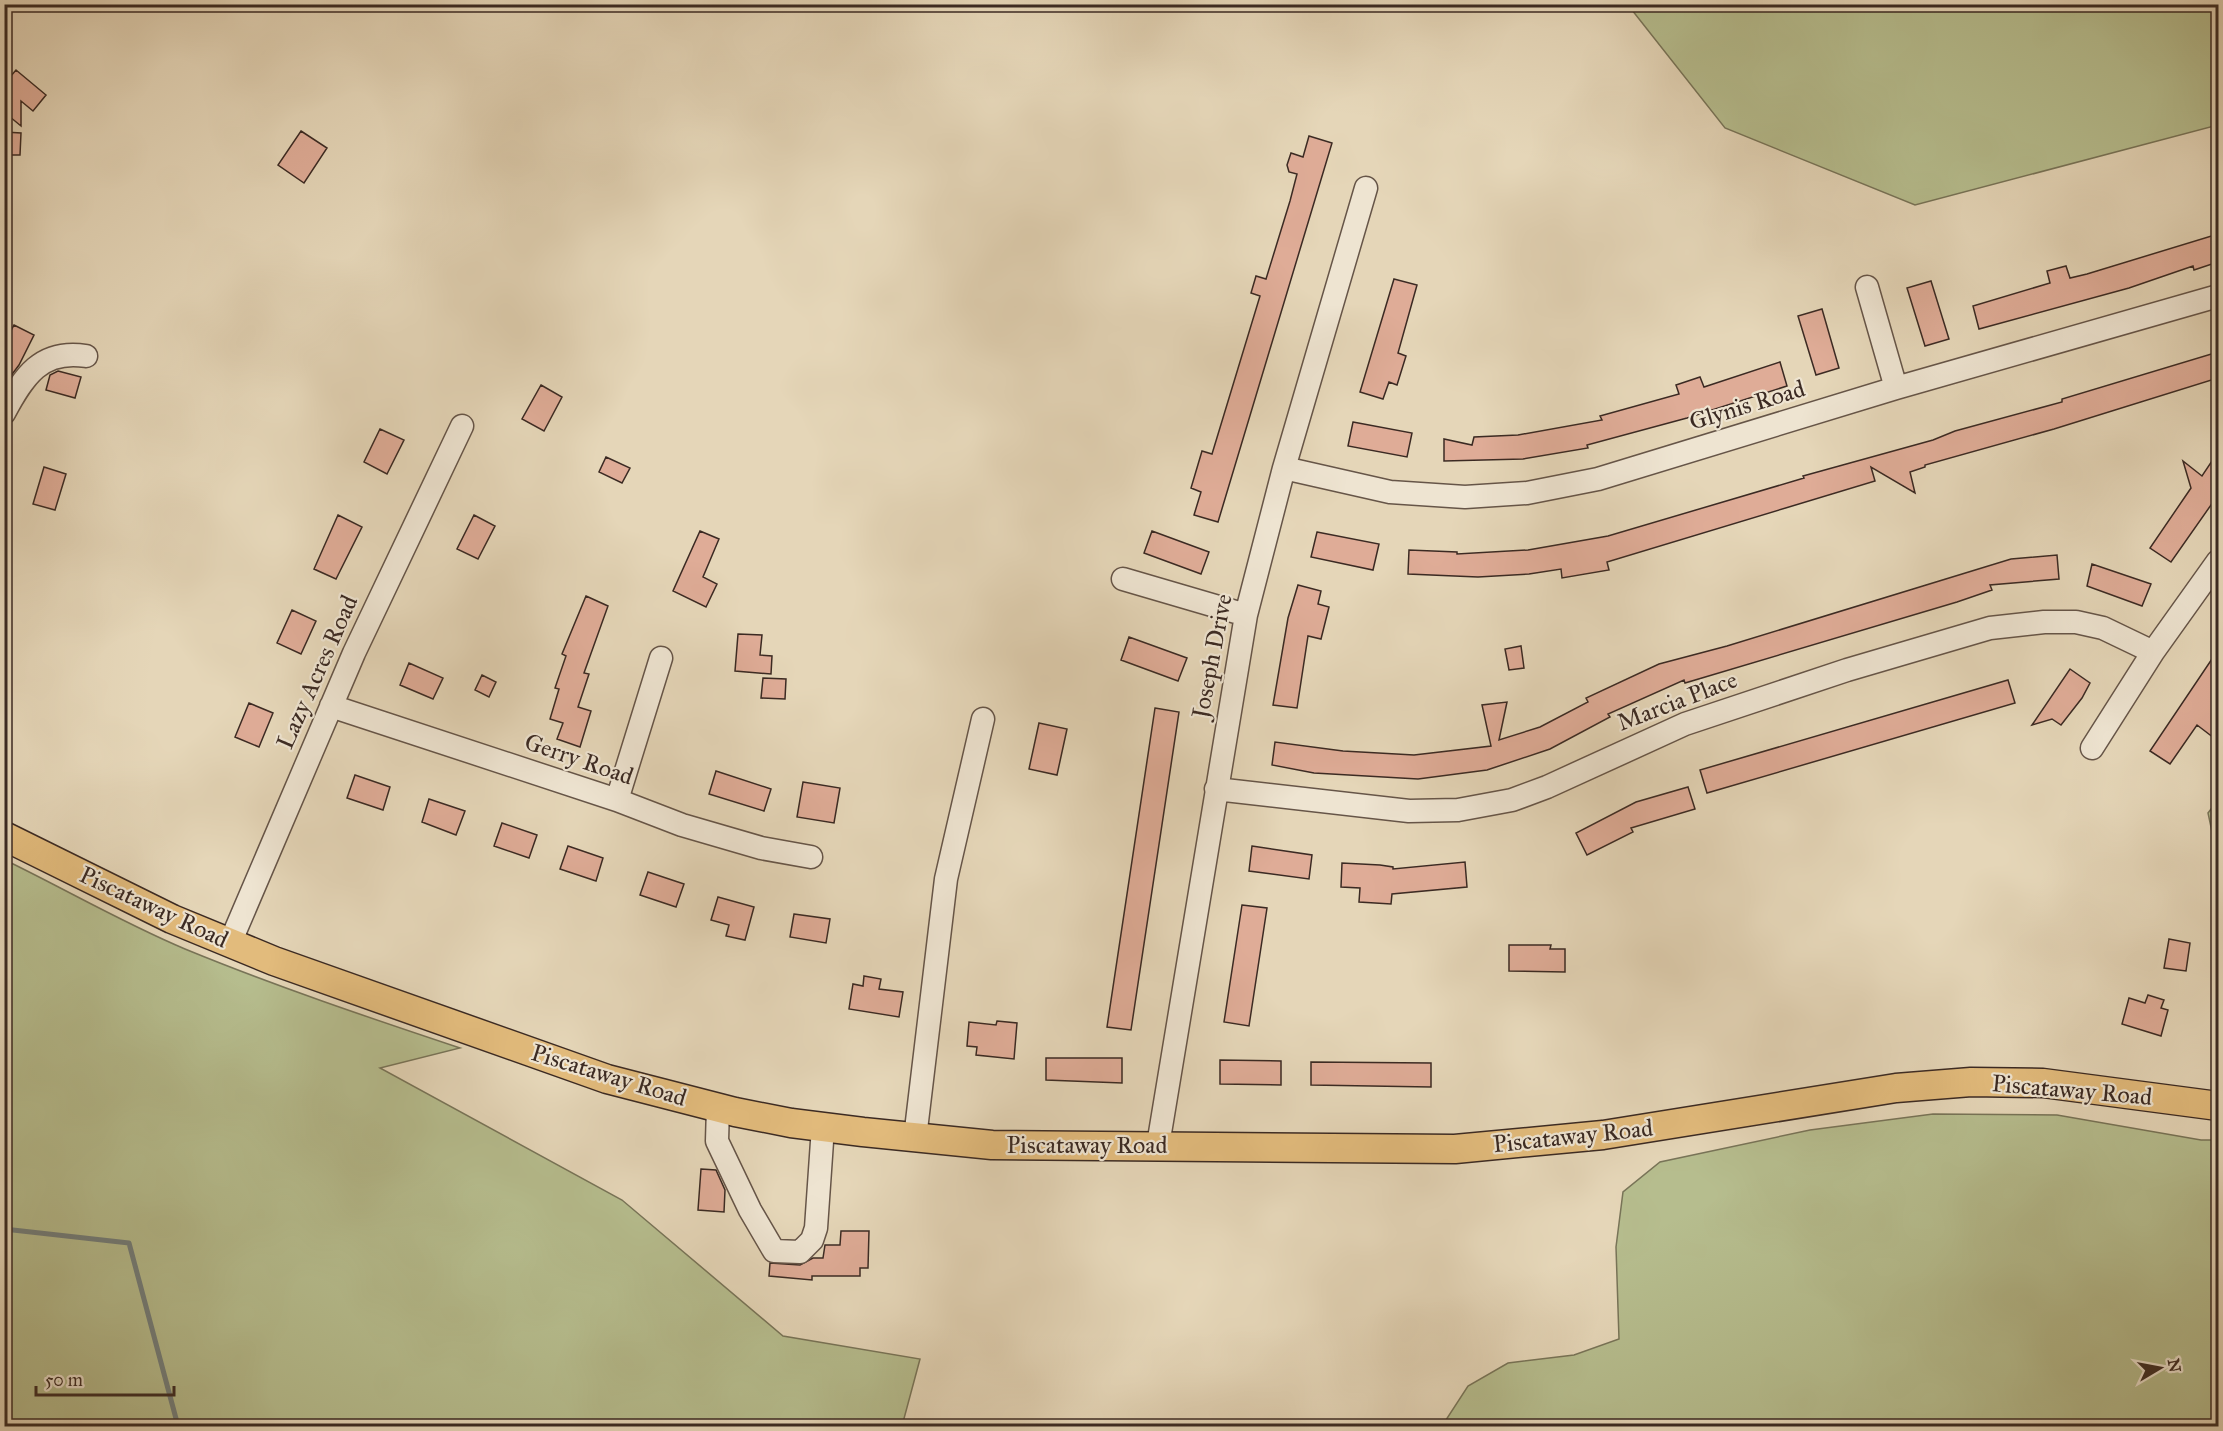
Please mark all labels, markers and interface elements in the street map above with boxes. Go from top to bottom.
street label: Glynis Road [1685,373,1809,437]
street label: Lazy Acres Road [270,590,364,754]
street label: Joseph Drive [1185,591,1239,724]
street label: Marcia Place [1613,664,1741,738]
street label: Gerry Road [521,726,637,792]
street label: Piscataway Road [75,859,233,955]
street label: Piscataway Road [528,1037,690,1113]
street label: Piscataway Road [1991,1068,2153,1112]
street label: Piscataway Road [1491,1113,1655,1159]
street label: Piscataway Road [1007,1130,1167,1160]
north arrow [2130,1338,2190,1398]
text: N [2164,1357,2185,1374]
scale bar [36,1359,174,1397]
text: 50 m [45,1369,83,1391]

